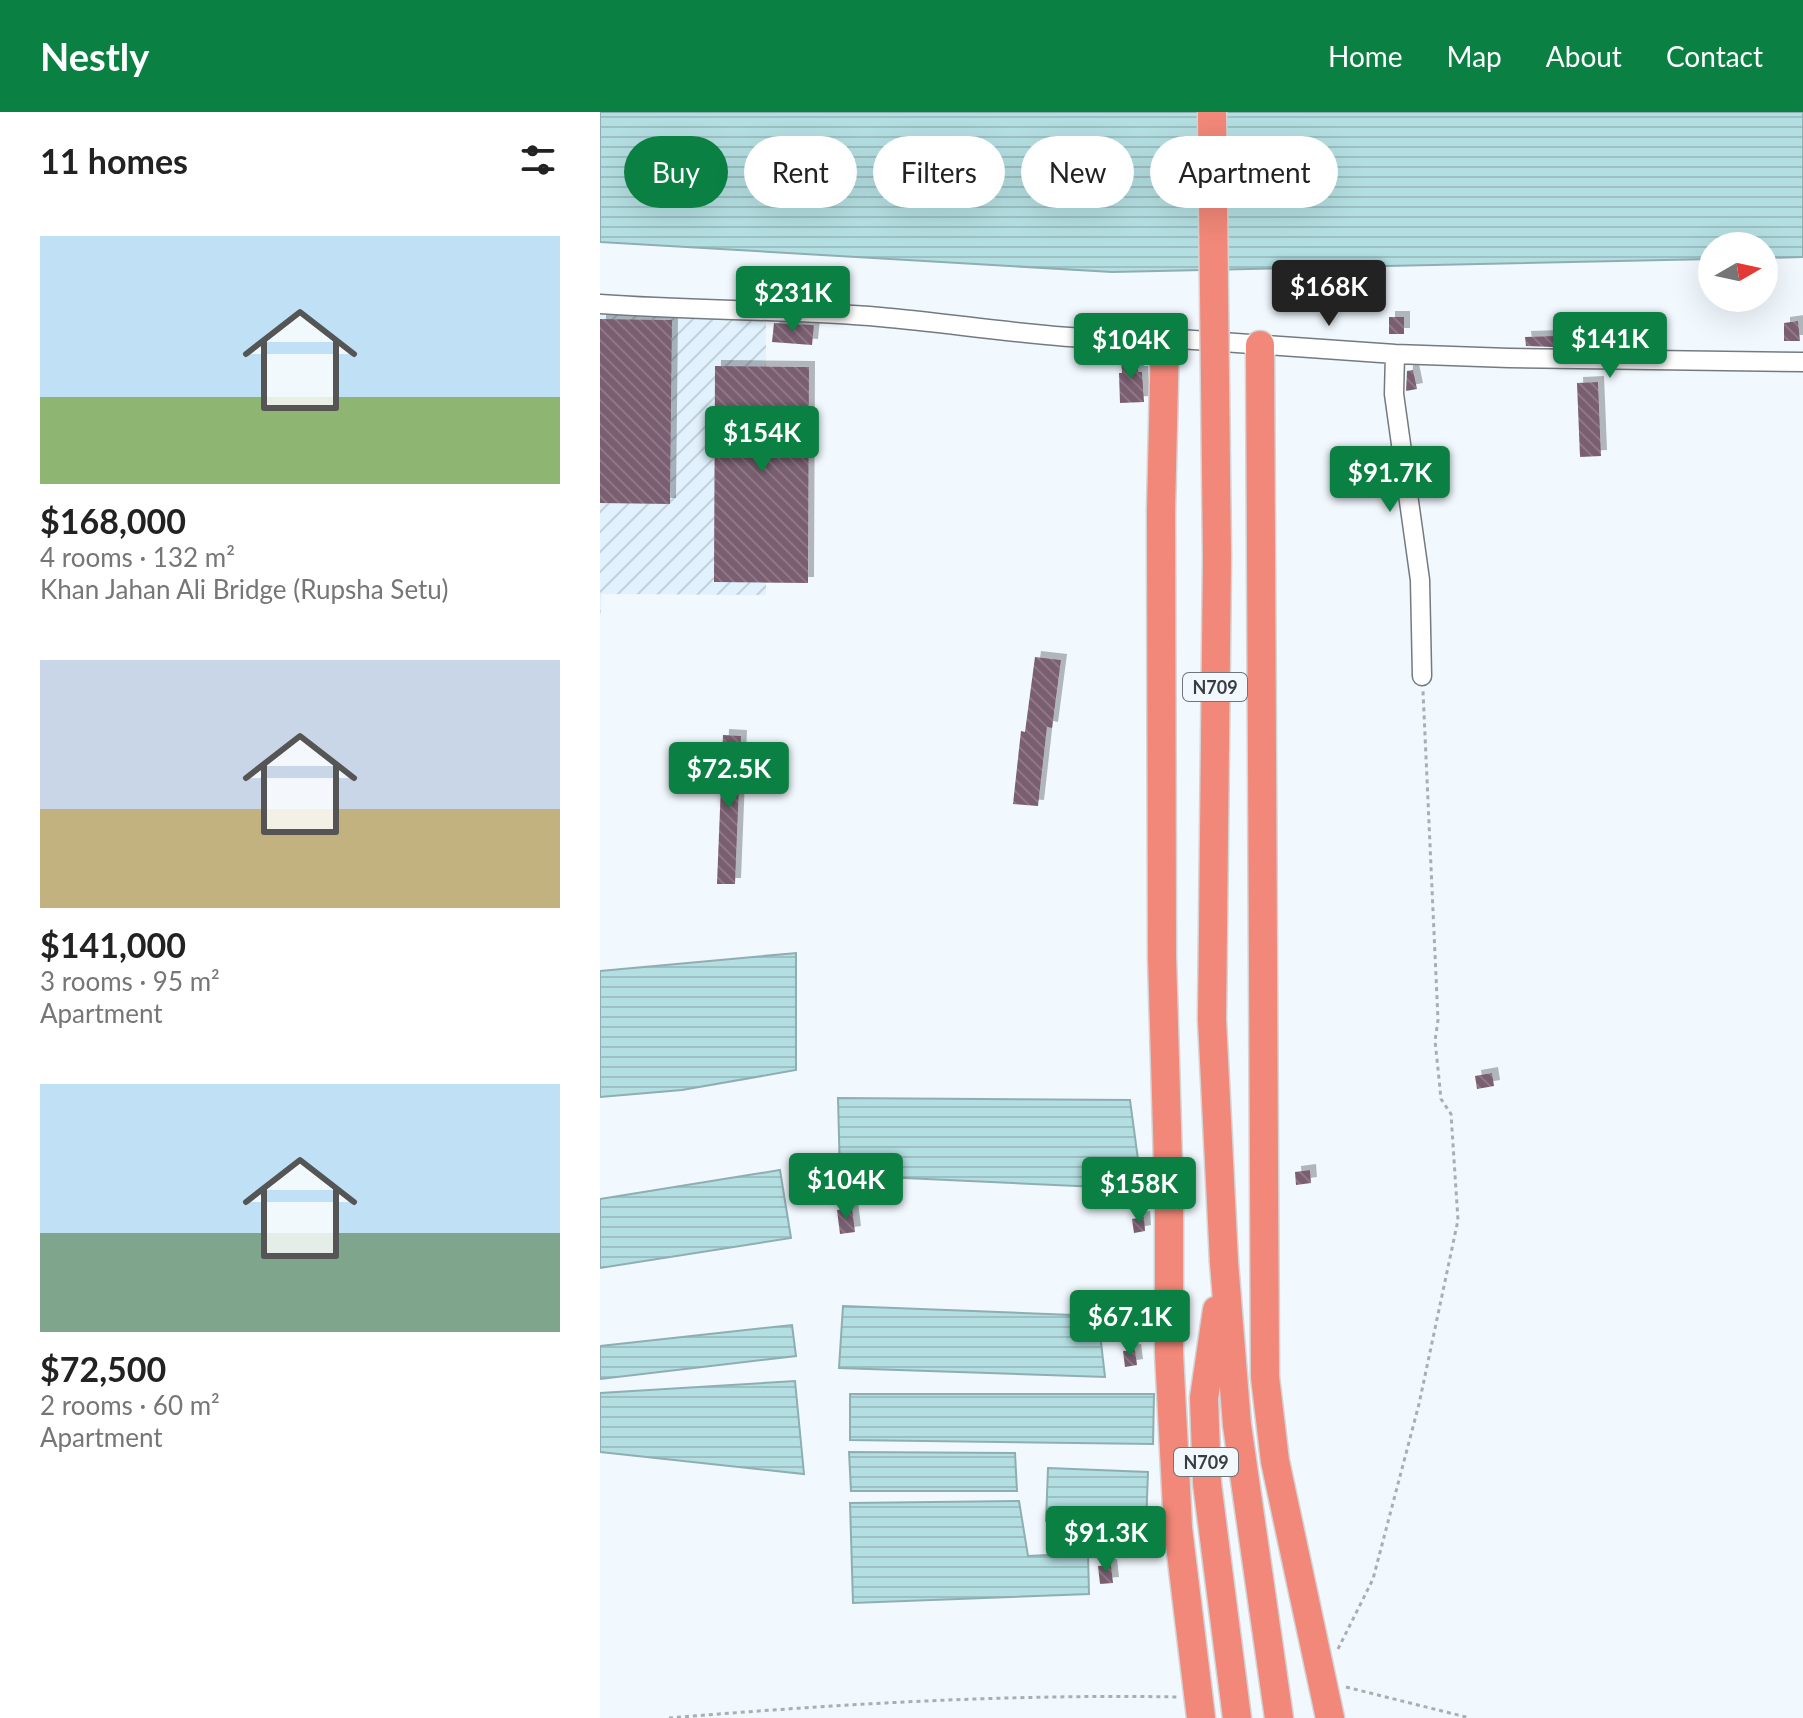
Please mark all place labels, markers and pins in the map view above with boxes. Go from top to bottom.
pin: $168K [1273,260,1385,328]
pin: $231K [737,266,849,334]
pin: $141K [1554,312,1666,380]
pin: $104K [1075,313,1187,381]
pin: $154K [706,406,818,474]
pin: $91.7K [1325,446,1455,514]
pin: $72.5K [664,742,794,810]
pin: $104K [790,1153,902,1221]
pin: $158K [1083,1157,1195,1225]
pin: $67.1K [1065,1290,1195,1358]
pin: $91.3K [1041,1506,1171,1574]

